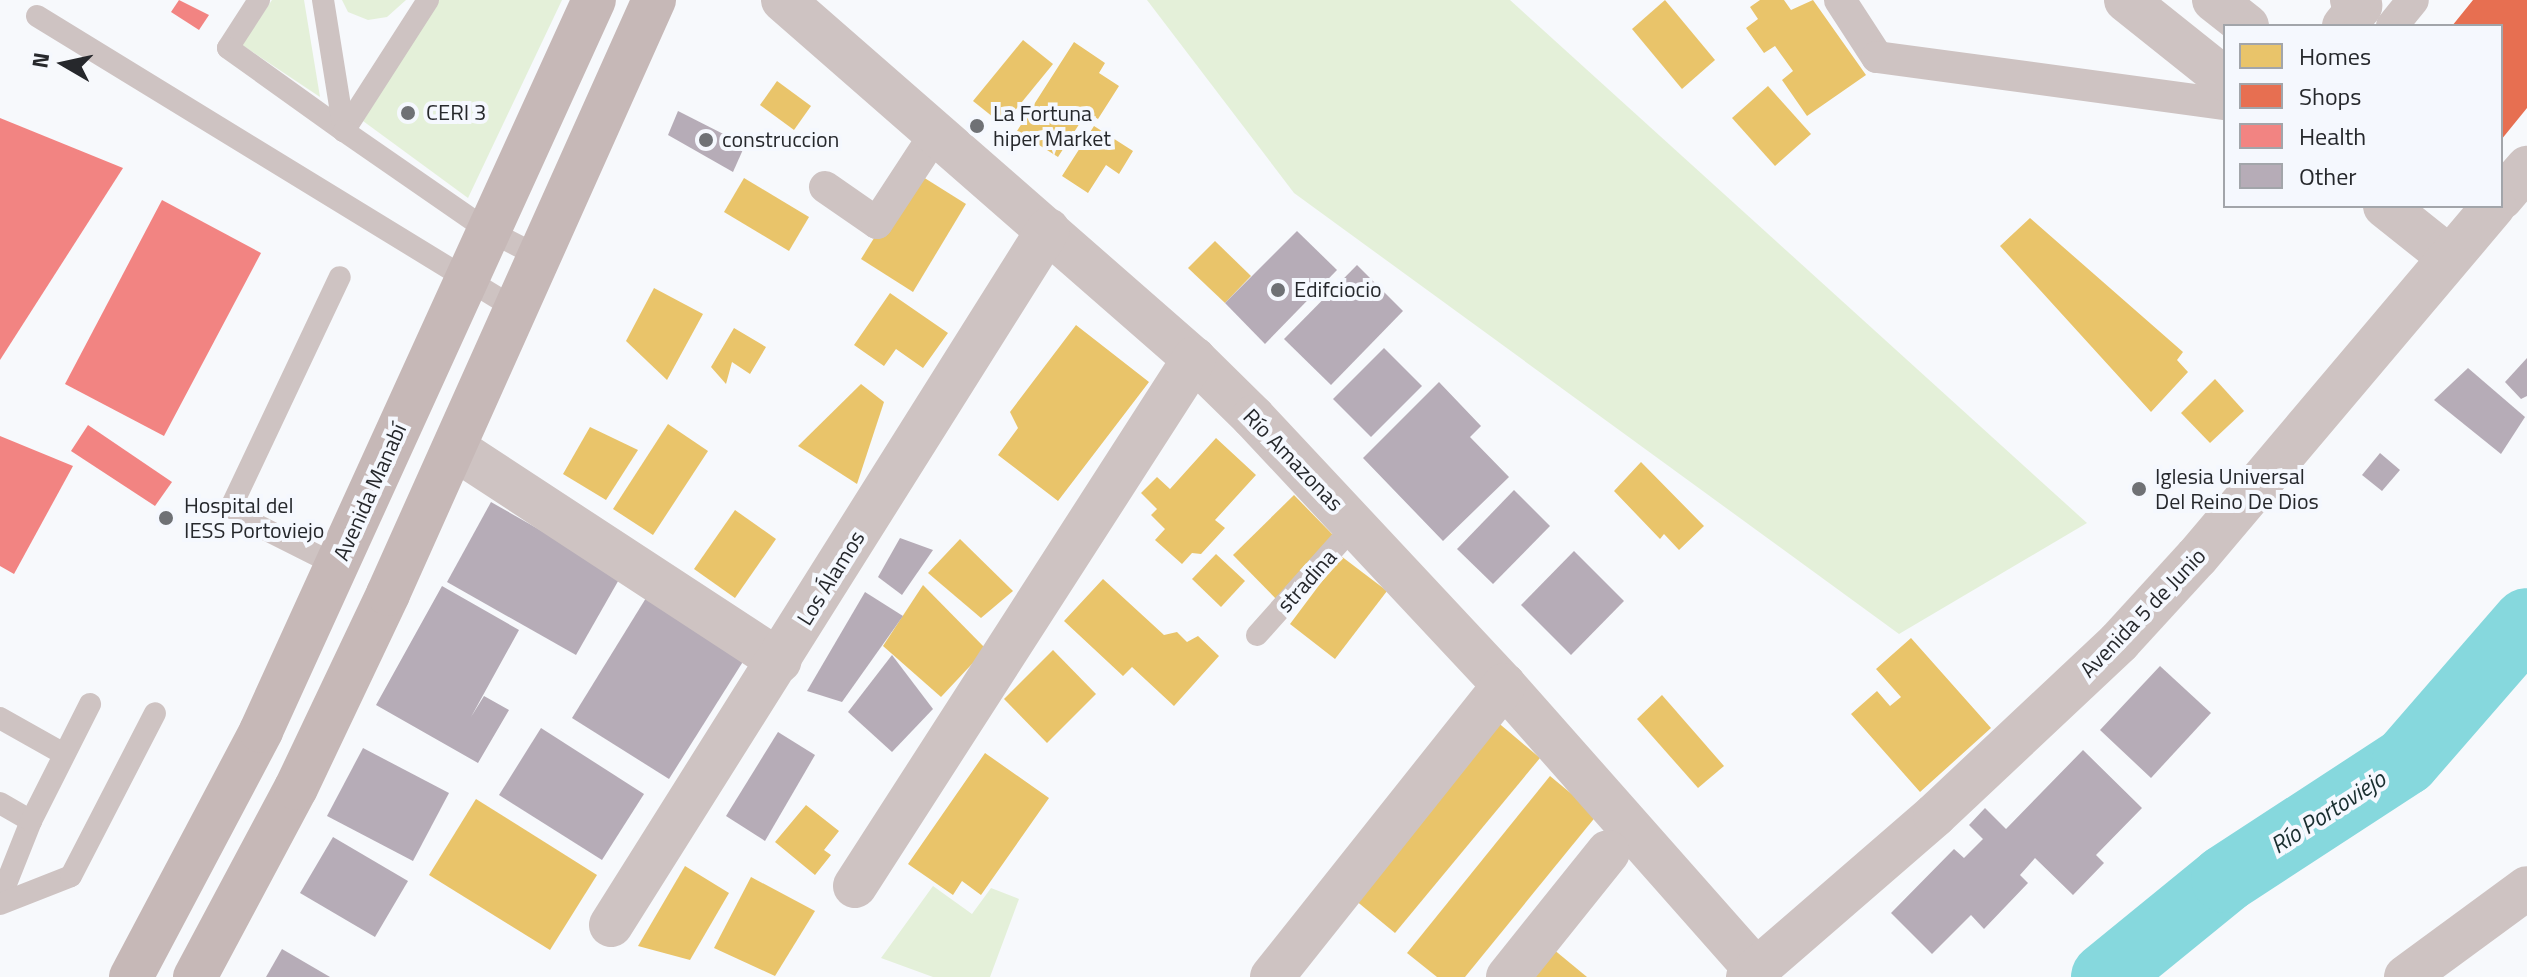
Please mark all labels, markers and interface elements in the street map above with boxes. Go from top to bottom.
north arrow [24,24,104,104]
legend [2223,24,2503,208]
text: Homes [2299,38,2371,74]
text: N [22,50,58,70]
text: Shops [2299,78,2361,114]
place label: CERI 3 [426,100,486,126]
place label: La Fortuna hiper Market [993,100,1111,152]
marker: CERI 3 [397,102,419,124]
marker: La Fortuna hiper Market [968,117,986,135]
text: Health [2299,118,2366,154]
place label: construccion [722,127,839,153]
marker: construccion [697,131,715,149]
text: Other [2299,158,2357,194]
place label: Edifciocio [1294,277,1382,303]
marker: Edifciocio [1269,281,1287,299]
street label: Río Amazonas [1238,403,1348,517]
street label: Avenida Manabí [328,419,412,565]
place label: Iglesia Universal Del Reino De Dios [2155,463,2319,514]
marker: Iglesia Universal Del Reino De Dios [2130,480,2148,498]
place label: Hospital del IESS Portoviejo [184,492,324,544]
marker: Hospital del IESS Portoviejo [155,507,177,529]
street label: Los Álamos [792,526,870,630]
street label: Avenida 5 de Junio [2075,543,2211,683]
street label: stradina [1272,544,1342,618]
water label: Río Portoviejo [2265,764,2391,860]

